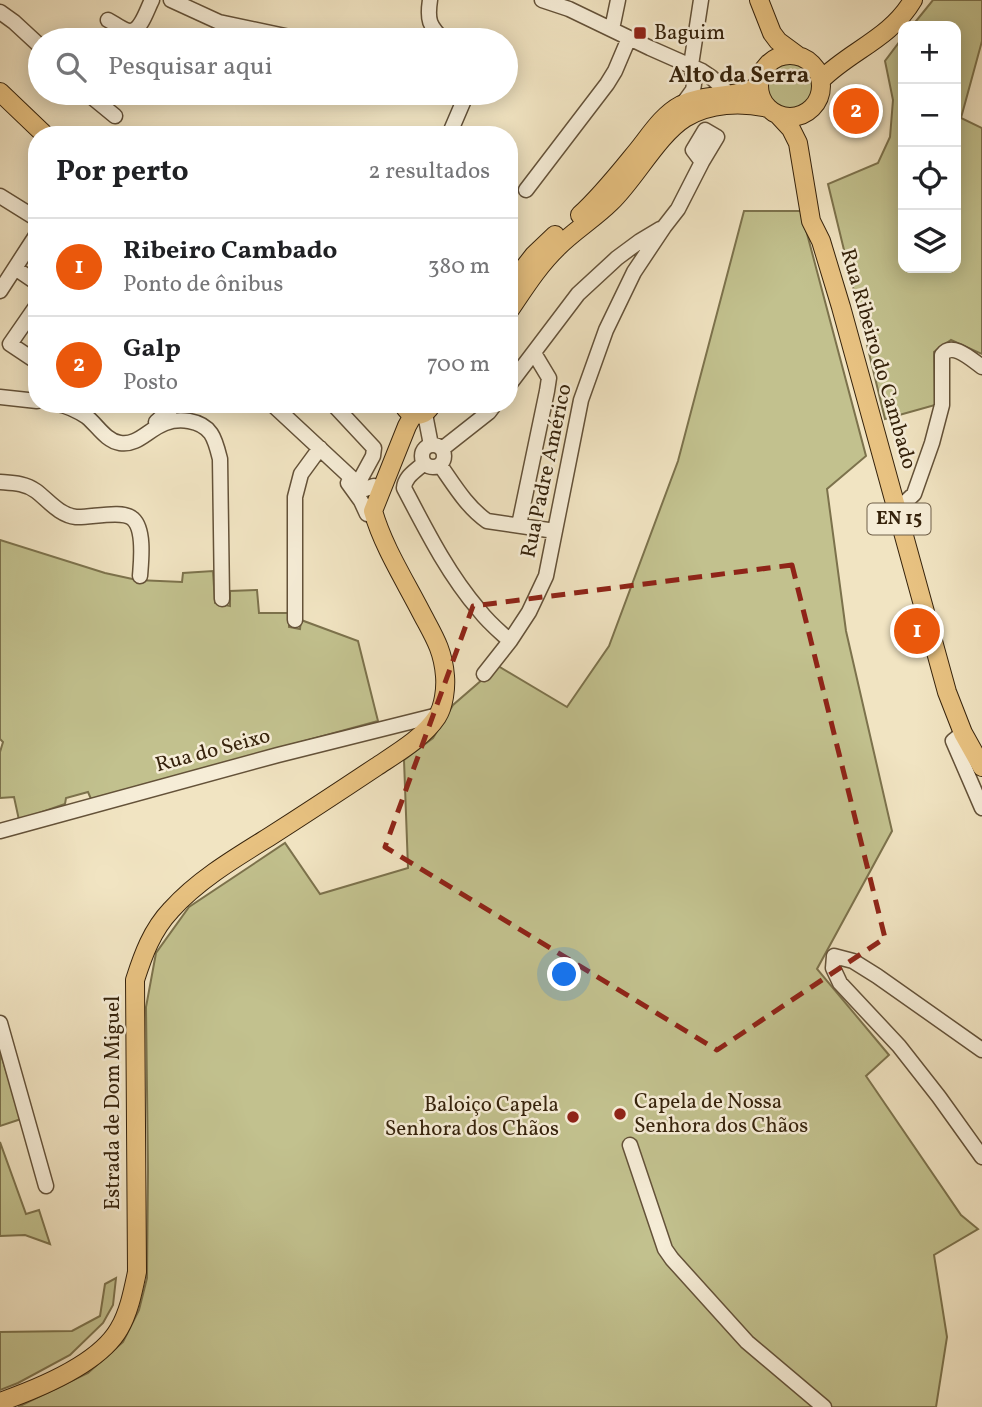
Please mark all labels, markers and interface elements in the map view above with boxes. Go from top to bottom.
place label: Baguim [654,19,725,48]
map controls [898,21,961,273]
button: + [898,21,961,84]
marker: Baguim [632,25,648,41]
search box [28,28,518,105]
icon: search [52,48,90,86]
text: Pesquisar aqui [108,49,273,85]
district label: Alto da Serra [669,60,809,92]
button: − [898,84,961,147]
pin: 2 [833,85,879,137]
button: locate [898,147,961,210]
text: Por perto [56,151,189,193]
text: 2 resultados [368,156,490,188]
button: layers [898,210,961,273]
text: Ribeiro Cambado [123,233,337,269]
street label: Rua Ribeiro do Cambado [833,245,923,473]
text: 1 [74,251,84,283]
text: 380 m [428,251,490,283]
text: Ponto de ônibus [123,269,283,301]
text: Galp [123,331,181,367]
text: 2 [73,349,85,381]
text: 700 m [427,349,490,381]
text: Posto [123,367,178,399]
street label: Rua Padre Américo [514,381,580,561]
road number: EN 15 [867,504,930,534]
pin: 1 [894,605,940,657]
street label: Rua do Seixo [152,722,274,780]
your location [547,957,581,991]
street label: Estrada de Dom Miguel [99,996,128,1210]
place label: Capela de Nossa Senhora dos Chãos [634,1088,808,1141]
place label: Baloiço Capela Senhora dos Chãos [385,1091,559,1144]
marker: Capela de Nossa Senhora dos Chãos [612,1106,628,1122]
marker: Baloiço Capela Senhora dos Chãos [565,1109,581,1125]

